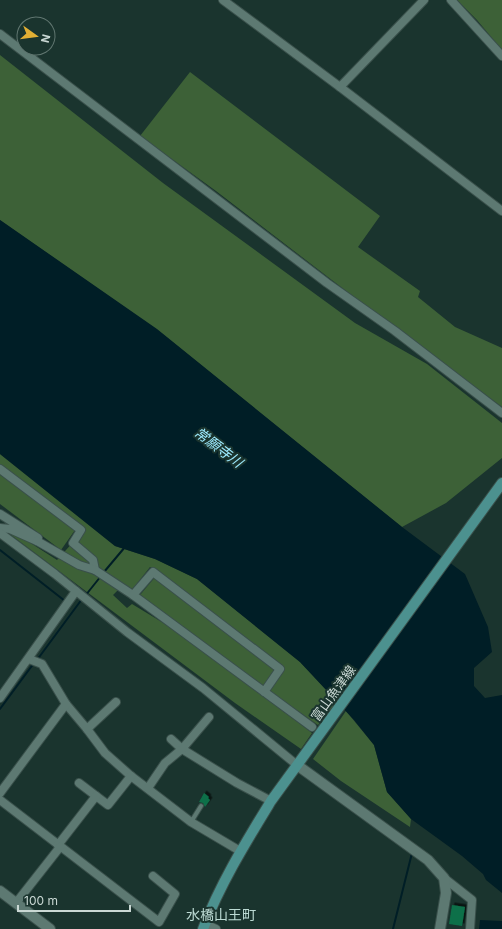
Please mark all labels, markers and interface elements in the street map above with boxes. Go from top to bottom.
north arrow [16,16,56,56]
text: N [38,33,54,44]
water label: 常願寺川 [192,423,248,472]
street label: 富山魚津線 [307,662,359,724]
scale bar [18,887,130,913]
text: 100 m [24,893,58,908]
district label: 水橋山王町 [186,906,256,923]

